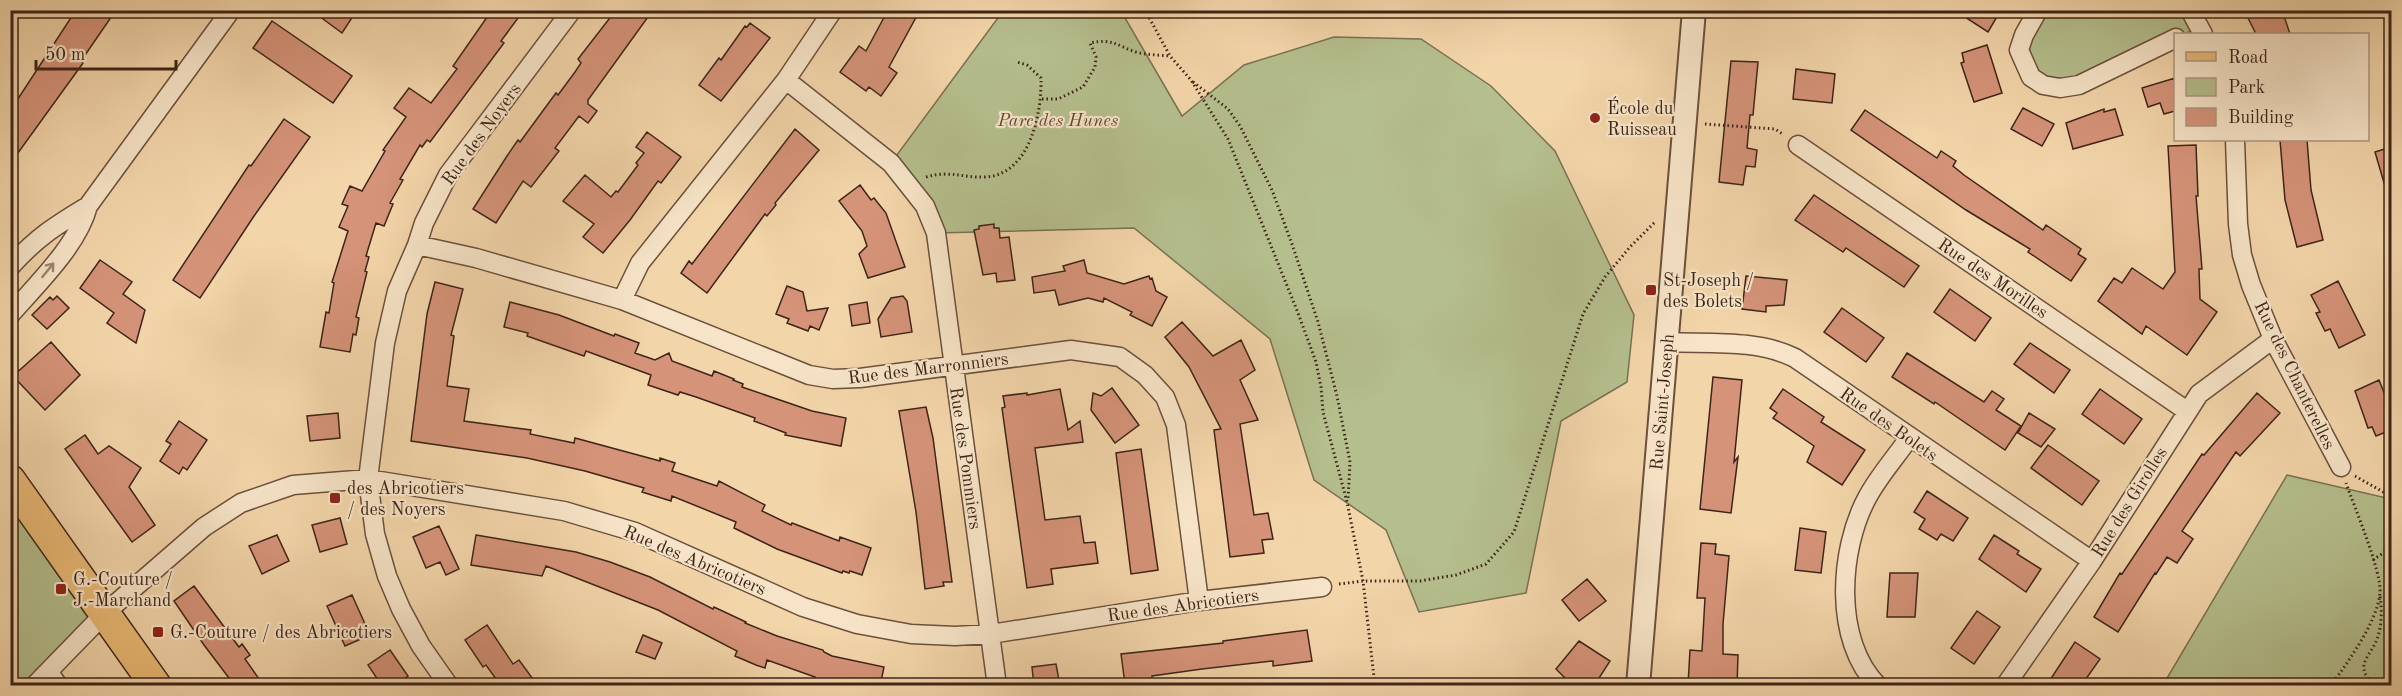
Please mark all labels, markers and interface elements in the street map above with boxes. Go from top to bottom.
scale bar [36,33,176,71]
legend [2174,33,2369,141]
text: 50 m [45,46,85,64]
text: Road [2228,49,2268,67]
text: Park [2228,79,2265,97]
street label: Rue des Noyers [439,80,525,189]
place label: École du Ruisseau [1607,96,1677,139]
text: Building [2228,109,2294,127]
marker: École du Ruisseau [1588,111,1602,125]
park label: Parc des Hunes [997,112,1119,130]
street label: Rue des Morilles [1934,235,2051,322]
one-way arrow [42,262,55,278]
place label: St-Joseph / des Bolets [1663,272,1754,311]
marker: St-Joseph / des Bolets [1644,283,1658,297]
street label: Rue des Chanterelles [2250,298,2338,453]
street label: Rue Saint-Joseph [1648,333,1678,471]
street label: Rue des Marronniers [847,350,1010,388]
street label: Rue des Bolets [1836,384,1941,465]
street label: Rue des Pommiers [946,386,984,531]
street label: Rue des Girolles [2089,444,2171,561]
place label: des Abricotiers / des Noyers [347,480,464,519]
marker: des Abricotiers / des Noyers [328,491,342,505]
street label: Rue des Abricotiers [621,523,769,599]
place label: G.-Couture / J.-Marchand [73,571,173,610]
marker: G.-Couture / J.-Marchand [54,582,68,596]
street label: Rue des Abricotiers [1106,586,1260,626]
place label: G.-Couture / des Abricotiers [170,624,392,642]
marker: G.-Couture / des Abricotiers [151,625,165,639]

